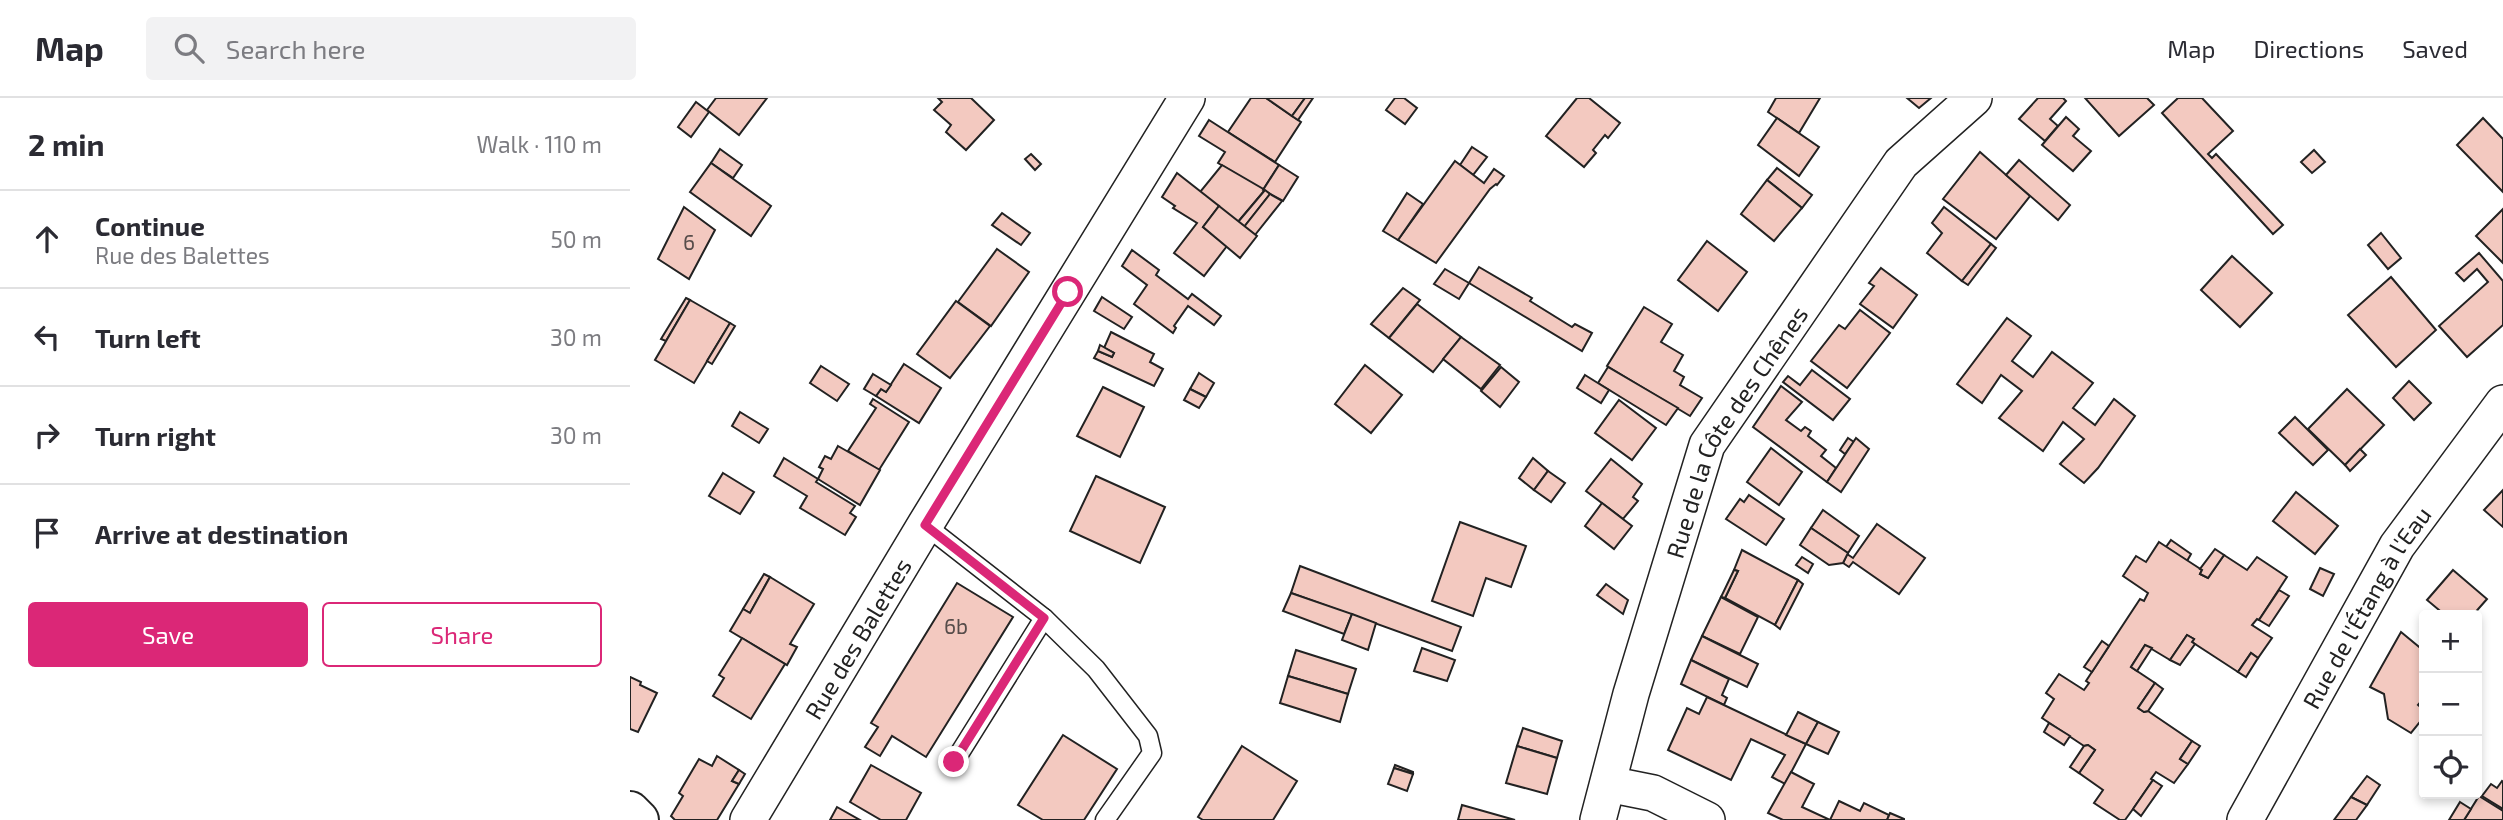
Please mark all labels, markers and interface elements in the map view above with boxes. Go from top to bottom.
search box [146,17,636,80]
text: Map [35,28,104,68]
icon: search [170,29,208,67]
text: Search here [226,33,365,64]
text: Map [2167,34,2215,63]
text: Directions [2253,34,2364,63]
text: Saved [2402,34,2468,63]
text: 2 min [28,126,105,162]
text: Walk · 110 m [476,130,602,158]
text: Continue [95,210,205,241]
icon: ahead [28,220,66,258]
text: 50 m [551,225,602,253]
house number: 6 [683,229,695,254]
text: Rue des Balettes [95,241,270,269]
route start [1052,276,1083,307]
street label: Rue de la Côte des Chênes [1659,300,1813,561]
icon: left [28,318,66,356]
text: Turn left [95,322,201,353]
text: 30 m [550,323,602,351]
icon: right [28,416,66,454]
text: Turn right [95,420,216,451]
text: 30 m [550,421,602,449]
street label: Rue de l'Étang à l'Eau [2295,500,2436,713]
icon: arrive [28,514,66,552]
text: Arrive at destination [95,518,348,549]
street label: Rue des Balettes [798,552,916,724]
button: Save [28,602,308,667]
button: Share [322,602,602,667]
map controls [2419,610,2482,799]
button: + [2419,610,2482,673]
house number: 6b [944,613,968,638]
button: − [2419,673,2482,736]
button: locate [2419,736,2482,799]
route end [938,746,969,777]

